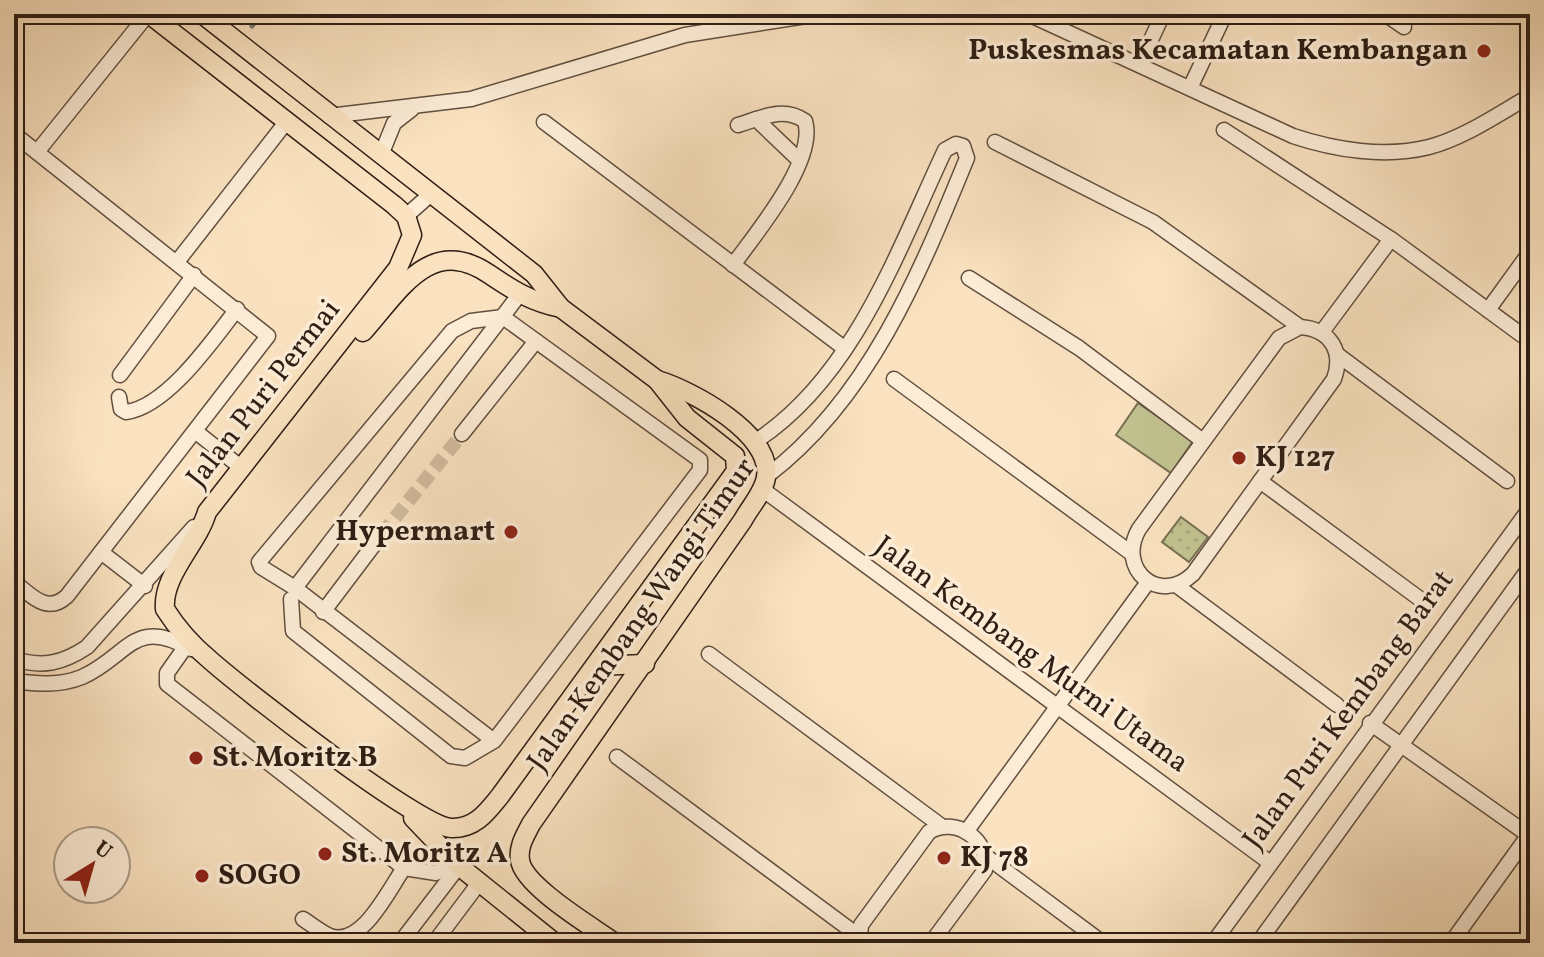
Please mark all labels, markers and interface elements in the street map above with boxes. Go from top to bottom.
place label: Puskesmas Kecamatan Kembangan [968,30,1468,72]
marker: Puskesmas Kecamatan Kembangan [1475,42,1493,60]
street label: Jalan Puri Permai [177,291,351,497]
place label: KJ 127 [1255,437,1335,479]
marker: KJ 127 [1230,449,1248,467]
street label: Jalan Kembang Wangi Timur [518,450,766,780]
place label: Hypermart [335,511,495,553]
marker: Hypermart [502,523,520,541]
street label: Jalan Kembang Murni Utama [865,526,1197,784]
street label: Jalan Puri Kembang Barat [1233,562,1465,858]
place label: St. Moritz B [212,737,378,779]
marker: St. Moritz B [187,749,205,767]
north arrow [52,825,132,905]
place label: St. Moritz A [341,833,508,875]
text: U [87,834,118,868]
place label: KJ 78 [960,837,1029,879]
marker: St. Moritz A [316,845,334,863]
marker: KJ 78 [935,849,953,867]
place label: SOGO [218,855,301,897]
marker: SOGO [193,867,211,885]

